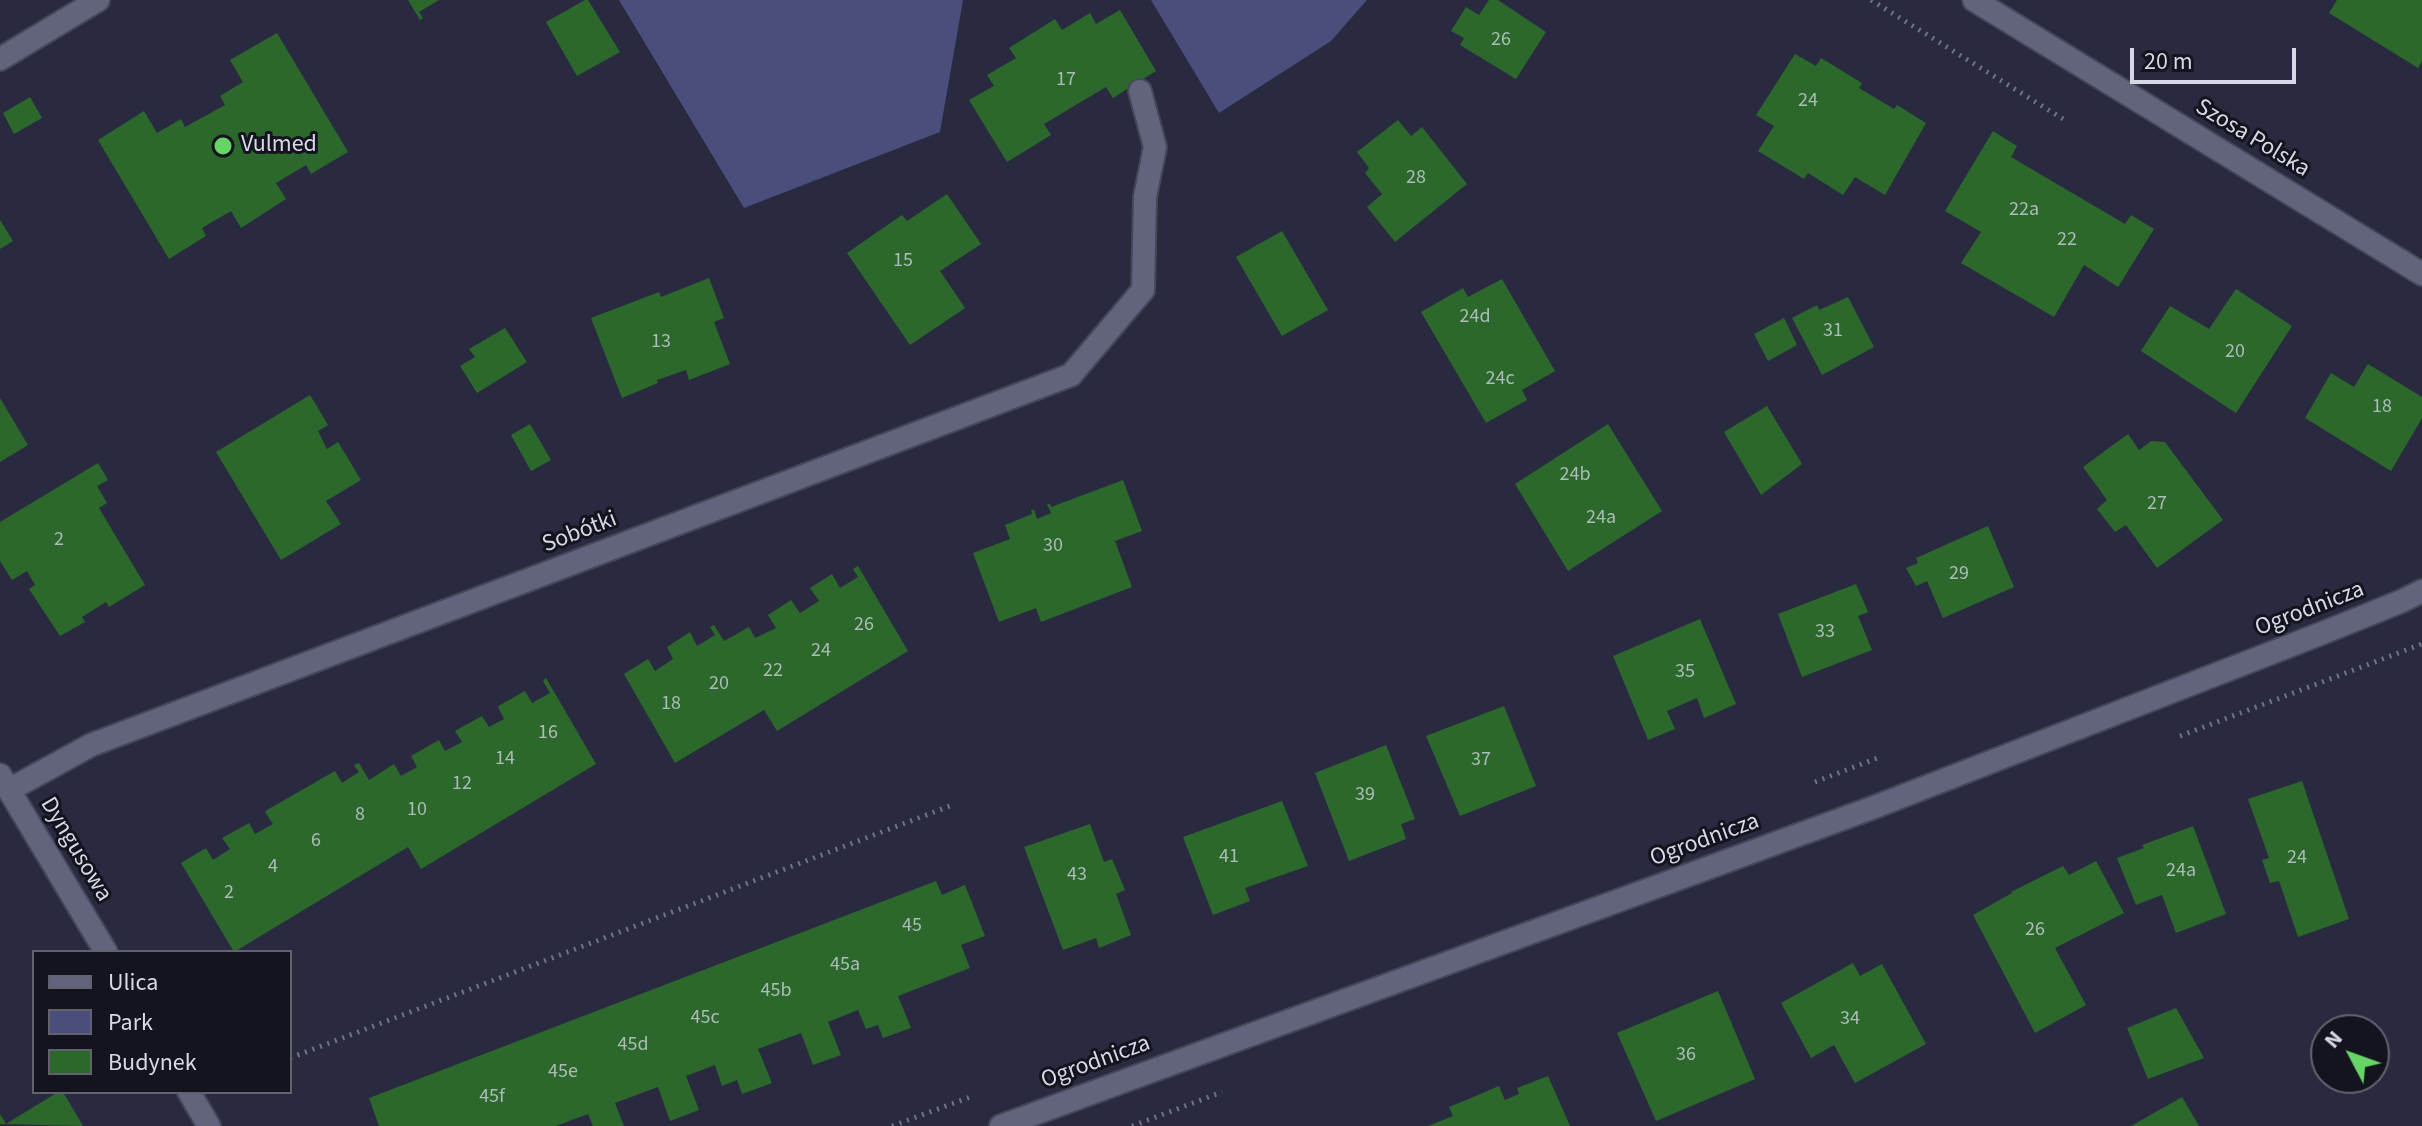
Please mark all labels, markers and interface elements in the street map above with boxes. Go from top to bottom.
house number: 26 [1491,29,1511,53]
scale bar [2134,32,2300,82]
text: 20 m [2144,44,2193,79]
house number: 17 [1056,69,1076,93]
house number: 24 [1798,90,1818,114]
street label: Szosa Polska [2189,94,2315,184]
place label: Vulmed [241,132,317,160]
marker: Vulmed [212,135,234,157]
house number: 28 [1406,167,1426,191]
house number: 22a [2009,199,2039,223]
house number: 22 [2057,229,2077,253]
house number: 15 [893,250,913,274]
house number: 24d [1460,306,1490,330]
house number: 31 [1823,320,1843,344]
house number: 13 [651,331,671,355]
house number: 20 [2225,341,2245,365]
house number: 24c [1486,368,1514,392]
house number: 18 [2372,396,2392,420]
house number: 24b [1560,464,1590,488]
house number: 27 [2147,493,2167,517]
street label: Sobótki [539,506,621,560]
house number: 24a [1586,507,1616,531]
house number: 2 [54,529,64,553]
house number: 30 [1043,535,1063,559]
house number: 29 [1949,563,1969,587]
street label: Ogrodnicza [2252,576,2368,644]
house number: 26 [854,614,874,638]
house number: 33 [1815,621,1835,645]
house number: 24 [811,640,831,664]
house number: 22 [763,660,783,684]
house number: 35 [1675,661,1695,685]
house number: 20 [709,673,729,697]
house number: 18 [661,693,681,717]
house number: 16 [538,722,558,746]
house number: 14 [495,748,515,772]
house number: 37 [1471,749,1491,773]
house number: 12 [452,773,472,797]
house number: 39 [1355,784,1375,808]
street label: Dyngusowa [33,793,117,907]
house number: 10 [407,799,427,823]
house number: 8 [355,804,365,828]
street label: Ogrodnicza [1646,808,1764,874]
house number: 6 [311,830,321,854]
house number: 41 [1219,846,1239,870]
house number: 24 [2287,847,2307,871]
house number: 4 [268,856,278,880]
house number: 24a [2166,860,2196,884]
house number: 43 [1067,864,1087,888]
house number: 2 [224,882,234,906]
house number: 45 [902,915,922,939]
house number: 26 [2025,919,2045,943]
legend [32,950,292,1094]
house number: 45a [830,954,860,978]
text: Ulica [108,965,158,1000]
house number: 45b [761,980,791,1004]
text: Park [108,1005,153,1040]
house number: 45c [691,1007,719,1031]
house number: 34 [1840,1008,1860,1032]
north arrow [2310,1014,2390,1094]
text: N [2317,1024,2350,1056]
street label: Ogrodnicza [1037,1030,1155,1096]
house number: 45d [618,1034,648,1058]
house number: 36 [1676,1044,1696,1068]
text: Budynek [108,1045,197,1080]
house number: 45e [548,1061,578,1085]
house number: 45f [479,1086,505,1110]

